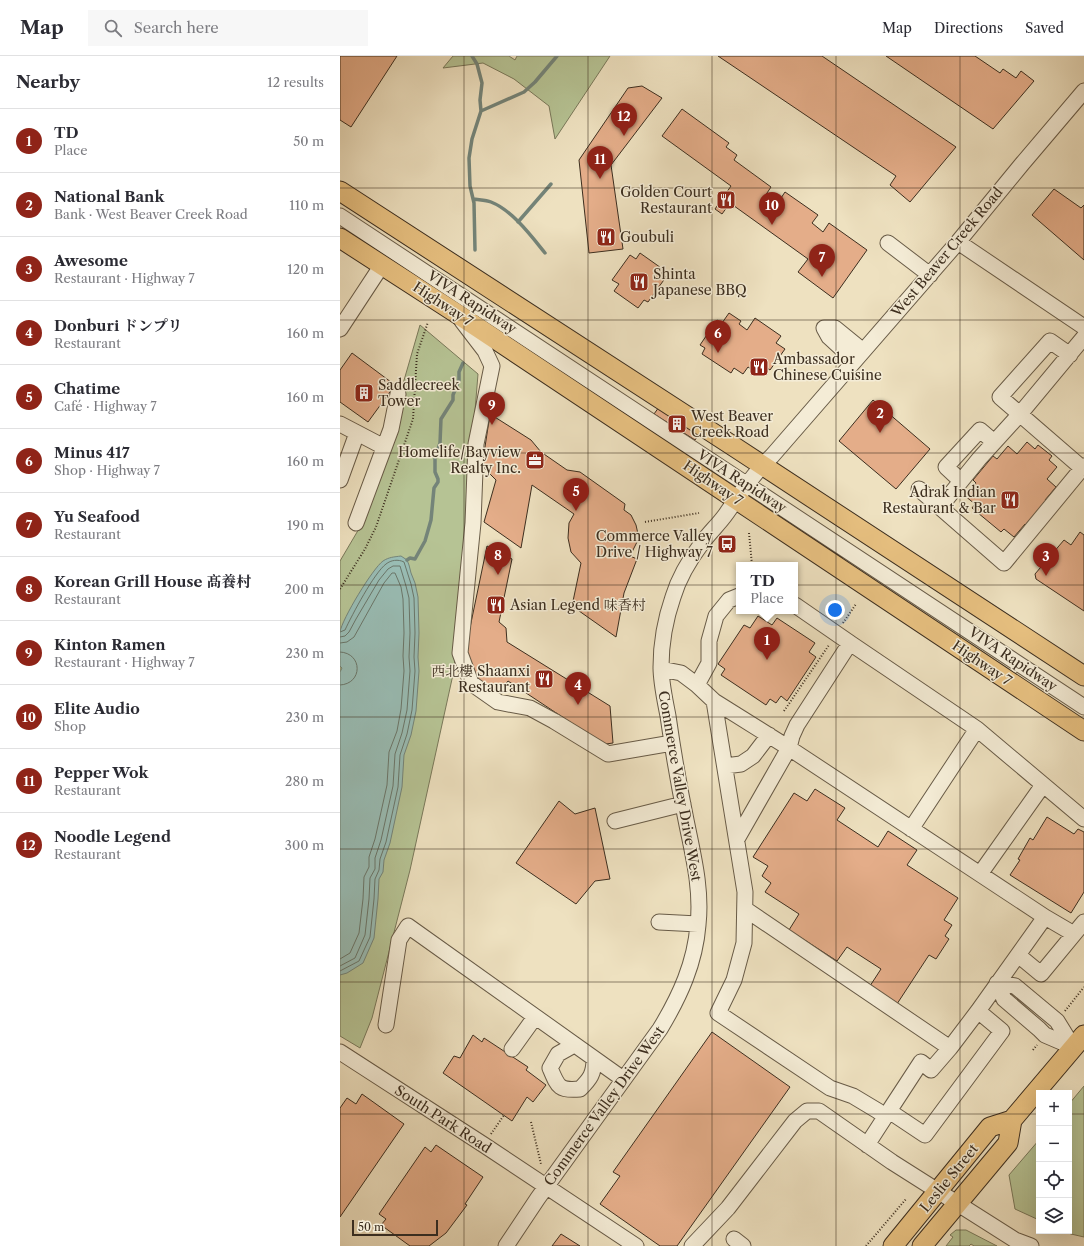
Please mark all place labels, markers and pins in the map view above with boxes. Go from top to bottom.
pin: 12 [611,103,637,136]
pin: 11 [587,146,613,179]
place label: Golden Court Restaurant [620,183,712,217]
restaurant icon: Golden Court Restaurant [715,189,737,211]
pin: 10 [759,192,785,225]
restaurant icon: Goubuli [595,226,617,248]
place label: Goubuli [620,228,674,246]
pin: 7 [809,244,835,277]
place label: Shinta Japanese BBQ [651,265,747,299]
restaurant icon: Shinta Japanese BBQ [628,271,650,293]
pin: 6 [705,320,731,353]
place label: Ambassador Chinese Cuisine [772,350,882,384]
restaurant icon: Ambassador Chinese Cuisine [748,356,770,378]
place label: Saddlecreek Tower [378,376,460,410]
building icon: Saddlecreek Tower [353,382,375,404]
pin: 9 [479,392,505,425]
pin: 2 [867,400,893,433]
place label: West Beaver Creek Road [690,407,773,441]
building icon: West Beaver Creek Road [666,413,688,435]
place label: Homelife/Bayview Realty Inc. [398,443,521,477]
office icon: Homelife/Bayview Realty Inc. [524,449,546,471]
pin: 5 [563,478,589,511]
place label: Adrak Indian Restaurant & Bar [882,483,996,517]
restaurant icon: Adrak Indian Restaurant & Bar [999,489,1021,511]
place label: Commerce Valley Drive / Highway 7 [596,527,713,561]
bus stop icon: Commerce Valley Drive / Highway 7 [716,533,738,555]
pin: 8 [485,542,511,575]
pin: 3 [1033,543,1059,576]
restaurant icon: Asian Legend 味香村 [485,594,507,616]
place label: Asian Legend 味香村 [509,596,646,614]
pin: 1 [754,627,780,660]
place label: 西北樓 Shaanxi Restaurant [431,662,530,696]
restaurant icon: 西北樓 Shaanxi Restaurant [533,668,555,690]
pin: 4 [565,672,591,705]

